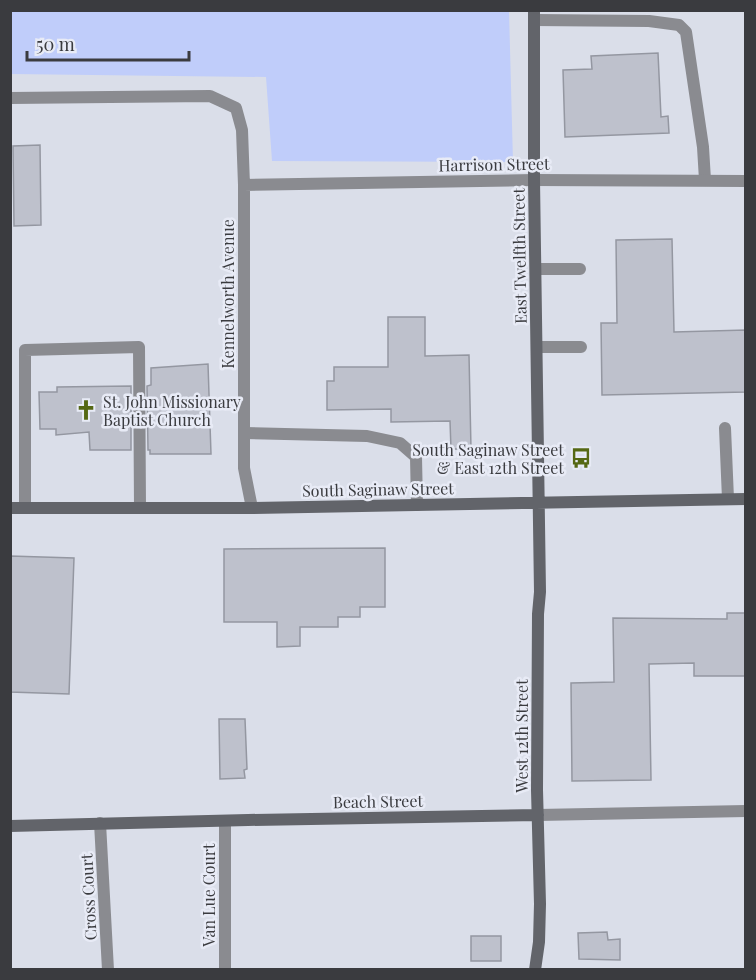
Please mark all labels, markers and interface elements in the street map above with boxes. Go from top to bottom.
scale bar [27,24,189,62]
text: 50 m [36,32,75,56]
street label: Harrison Street [438,153,550,175]
street label: East Twelfth Street [507,188,531,324]
street label: Kennelworth Avenue [217,219,238,369]
place label: St. John Missionary Baptist Church [103,391,241,430]
church icon: St. John Missionary Baptist Church [74,398,98,422]
place label: South Saginaw Street & East 12th Street [412,439,564,478]
bus stop icon: South Saginaw Street & East 12th Street [569,446,593,470]
street label: South Saginaw Street [302,477,454,501]
street label: West 12th Street [511,679,532,794]
street label: Beach Street [333,790,424,812]
street label: Van Lue Court [198,843,219,948]
street label: Cross Court [75,853,101,941]

